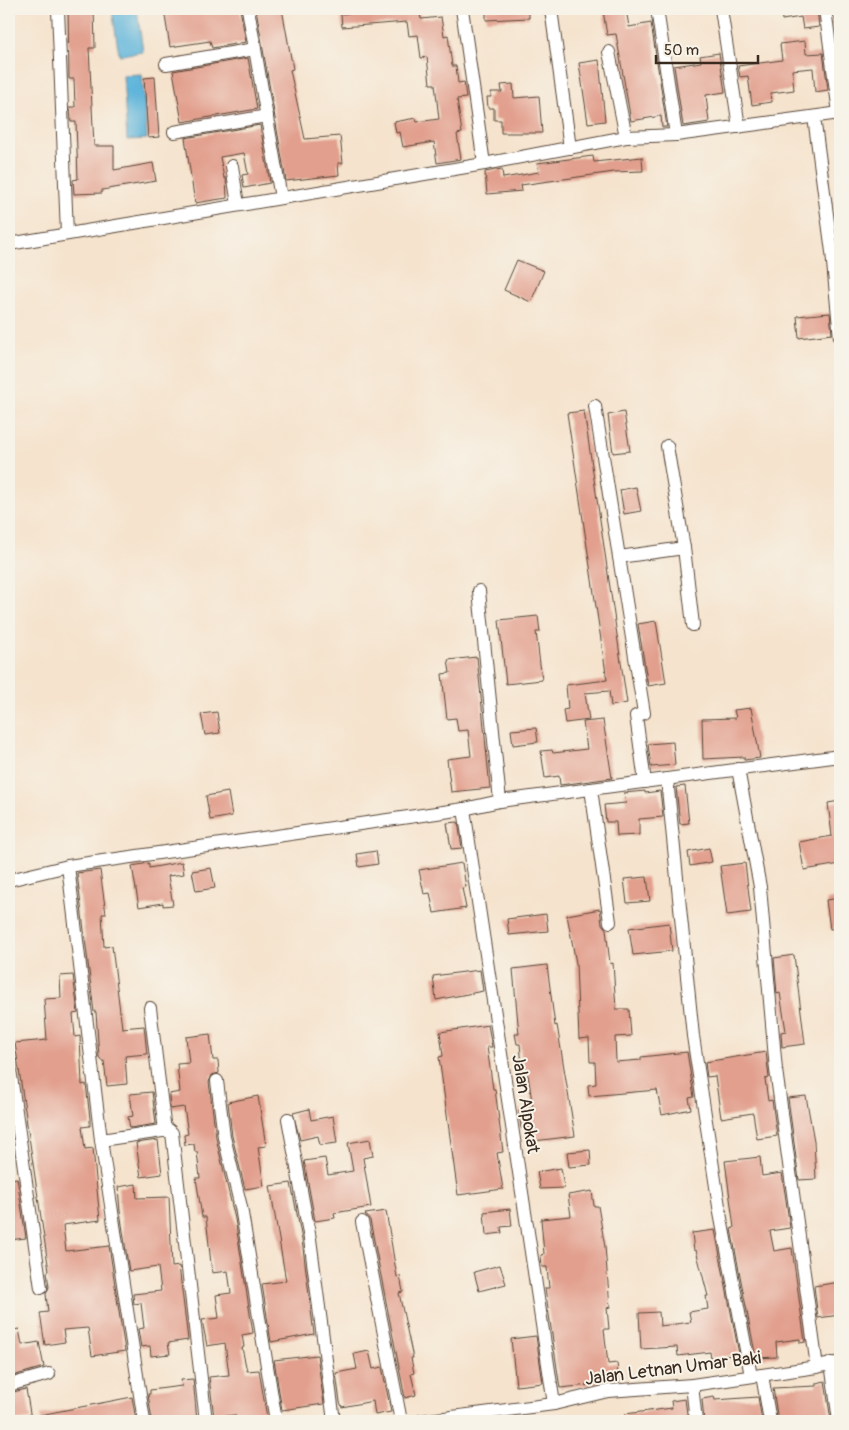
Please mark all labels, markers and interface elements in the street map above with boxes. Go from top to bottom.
scale bar [656,32,759,64]
text: 50 m [664,41,699,60]
street label: Jalan Alpokat [506,1053,545,1156]
street label: Jalan Letnan Umar Baki [584,1346,763,1391]

